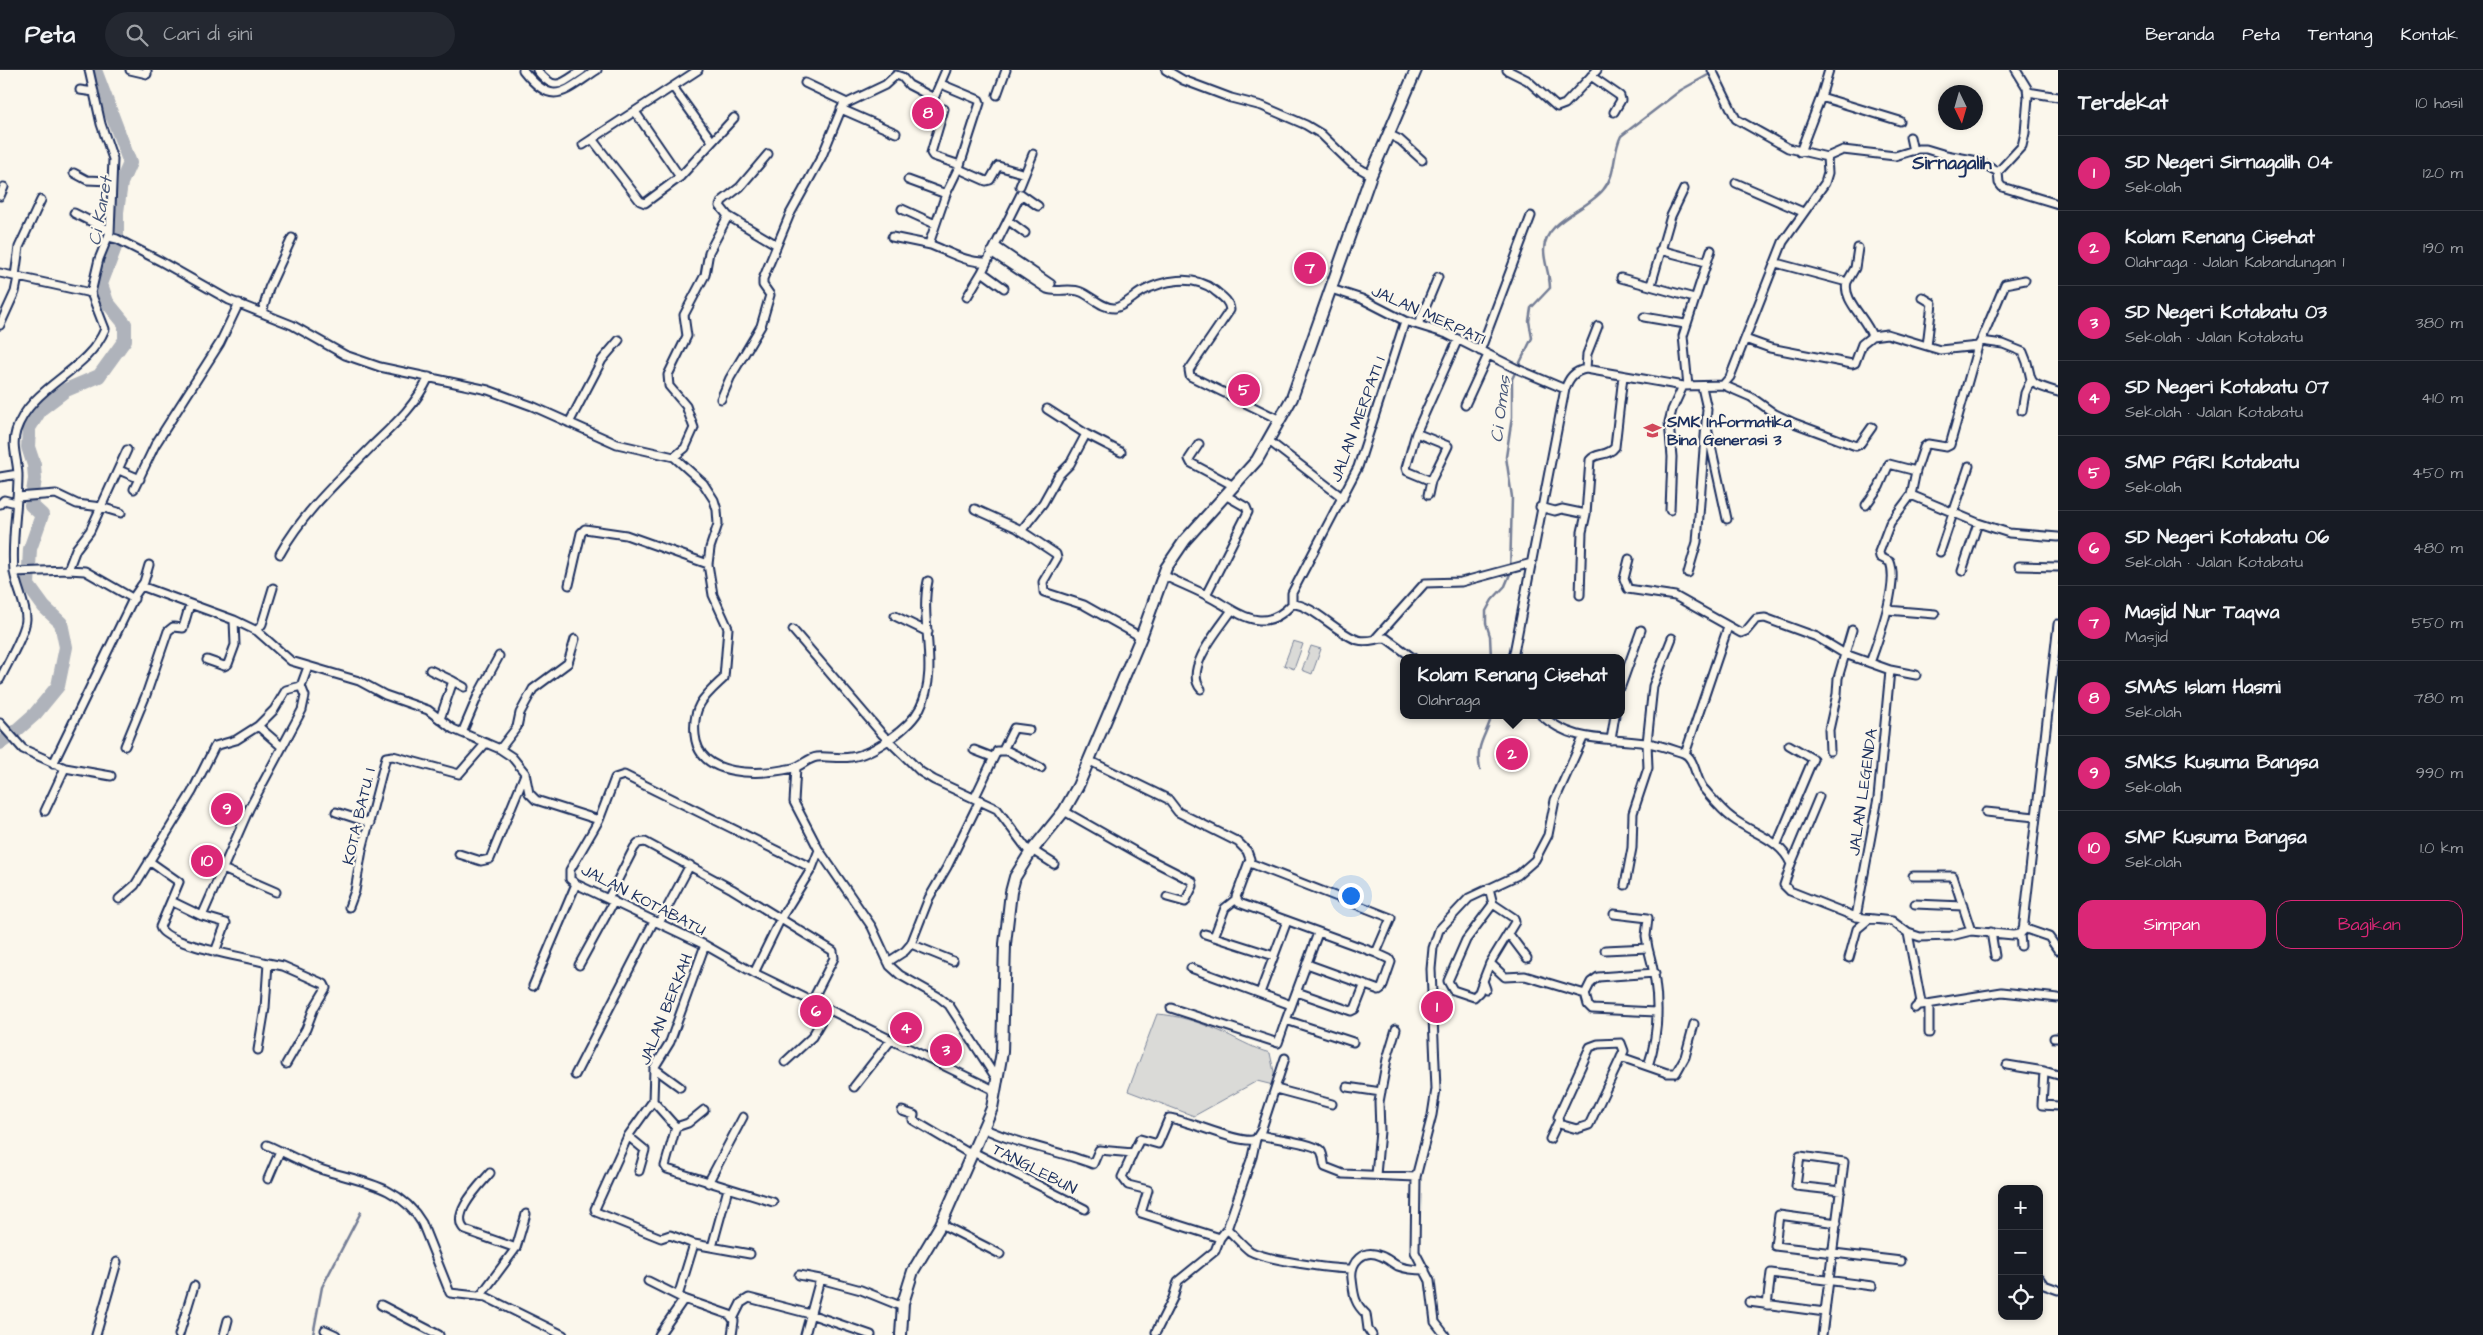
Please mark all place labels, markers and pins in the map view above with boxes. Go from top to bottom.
pin: 8 [912,94,944,132]
pin: 7 [1294,249,1326,287]
pin: 5 [1228,371,1260,409]
place label: SMK Informatika Bina Generasi 3 [1666,411,1793,451]
school or university icon: SMK Informatika Bina Generasi 3 [1643,420,1663,440]
pin: 2 [1496,735,1528,773]
pin: 9 [211,790,243,828]
pin: 10 [191,842,223,880]
pin: 1 [1421,988,1453,1026]
pin: 6 [800,992,832,1030]
pin: 4 [890,1009,922,1047]
pin: 3 [930,1031,962,1069]

